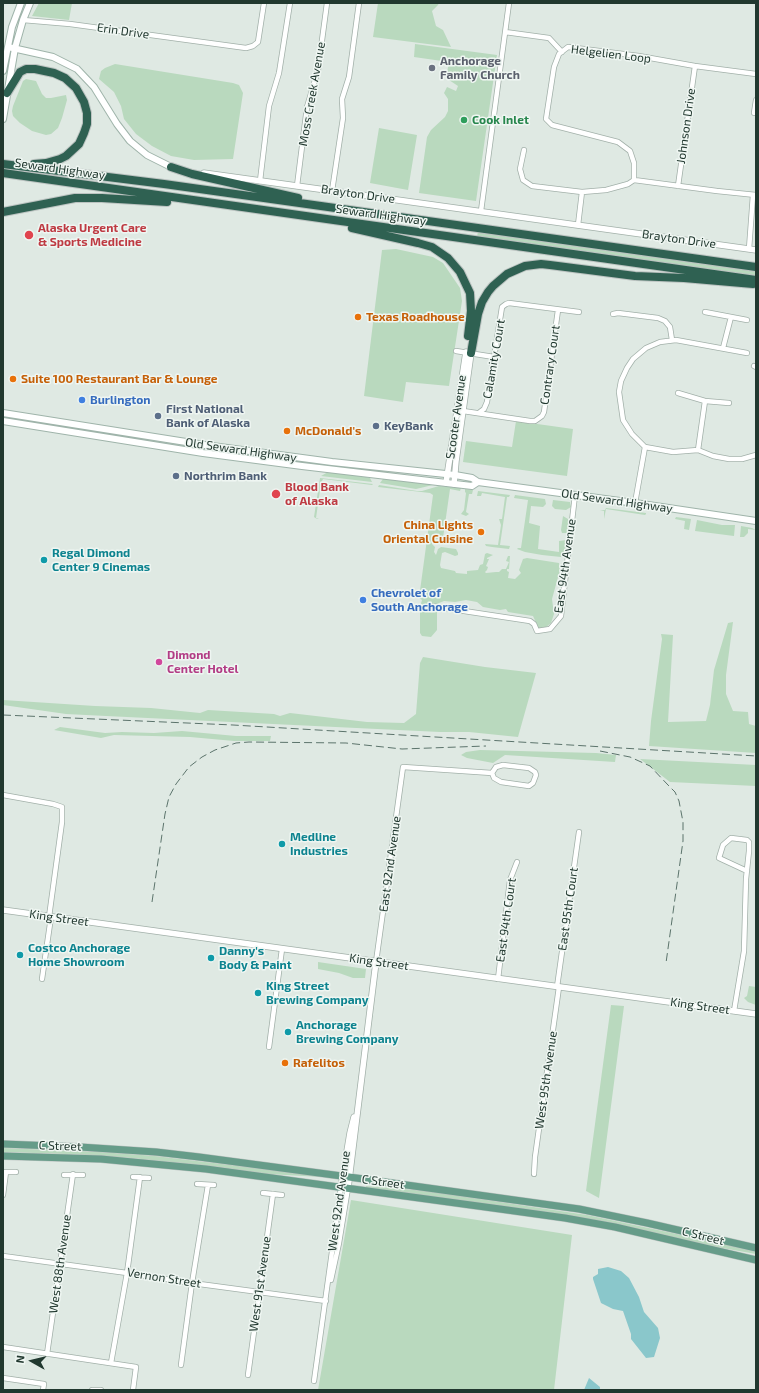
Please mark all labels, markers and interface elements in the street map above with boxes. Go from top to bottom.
street label: Erin Drive [96,20,150,42]
street label: Moss Creek Avenue [296,41,328,147]
street label: Helgelien Loop [570,42,652,66]
place label: Anchorage Family Church [440,54,520,82]
marker: Anchorage Family Church [427,63,437,73]
street label: Johnson Drive [674,87,698,165]
place label: Cook Inlet [472,113,529,127]
marker: Cook Inlet [459,115,469,125]
street label: Seward Highway [14,156,106,182]
street label: Brayton Drive [320,182,396,206]
street label: Seward Highway [335,202,427,228]
place label: Alaska Urgent Care & Sports Medicine [38,221,147,249]
street label: Brayton Drive [641,227,717,251]
marker: Alaska Urgent Care & Sports Medicine [23,229,35,241]
place label: Texas Roadhouse [366,310,465,324]
marker: Texas Roadhouse [353,312,363,322]
street label: Calamity Court [480,318,508,400]
street label: Contrary Court [537,324,563,406]
place label: Suite 100 Restaurant Bar & Lounge [21,372,218,386]
marker: Suite 100 Restaurant Bar & Lounge [8,374,18,384]
street label: Scooter Avenue [443,374,469,460]
place label: Burlington [90,393,151,407]
marker: Burlington [77,395,87,405]
place label: First National Bank of Alaska [166,402,250,430]
marker: First National Bank of Alaska [153,411,163,421]
place label: KeyBank [384,419,433,433]
marker: KeyBank [371,421,381,431]
place label: McDonald's [295,424,361,438]
marker: McDonald's [282,426,292,436]
street label: Old Seward Highway [184,435,298,465]
place label: Northrim Bank [184,469,267,483]
marker: Northrim Bank [171,471,181,481]
place label: Blood Bank of Alaska [285,480,349,508]
street label: Old Seward Highway [560,486,674,516]
marker: Blood Bank of Alaska [270,488,282,500]
place label: China Lights Oriental Cuisine [383,518,473,546]
street label: East 94th Avenue [551,518,579,614]
marker: China Lights Oriental Cuisine [476,527,486,537]
place label: Regal Dimond Center 9 Cinemas [52,546,150,574]
marker: Regal Dimond Center 9 Cinemas [39,555,49,565]
place label: Chevrolet of South Anchorage [371,586,468,614]
marker: Chevrolet of South Anchorage [358,595,368,605]
place label: Dimond Center Hotel [167,648,238,676]
marker: Dimond Center Hotel [154,657,164,667]
street label: East 92nd Avenue [376,815,404,913]
place label: Medline Industries [290,830,348,858]
marker: Medline Industries [277,839,287,849]
street label: East 95th Court [555,866,581,952]
street label: East 94th Court [493,877,519,963]
street label: King Street [28,907,90,929]
place label: Costco Anchorage Home Showroom [28,941,130,969]
place label: Danny's Body & Paint [219,944,292,972]
marker: Costco Anchorage Home Showroom [15,950,25,960]
street label: King Street [348,951,410,973]
marker: Danny's Body & Paint [206,953,216,963]
place label: King Street Brewing Company [266,979,368,1007]
marker: King Street Brewing Company [253,988,263,998]
street label: King Street [669,995,731,1017]
place label: Anchorage Brewing Company [296,1018,398,1046]
marker: Anchorage Brewing Company [283,1027,293,1037]
street label: West 95th Avenue [532,1030,560,1130]
place label: Rafelitos [293,1056,345,1070]
marker: Rafelitos [280,1058,290,1068]
street label: C Street [38,1138,82,1154]
street label: West 92nd Avenue [325,1150,353,1252]
street label: C Street [361,1172,405,1192]
street label: West 88th Avenue [46,1214,74,1314]
street label: C Street [680,1224,726,1248]
street label: West 91st Avenue [246,1235,274,1333]
street label: Vernon Street [126,1265,202,1291]
north arrow [12,1341,52,1381]
text: N [13,1354,27,1364]

